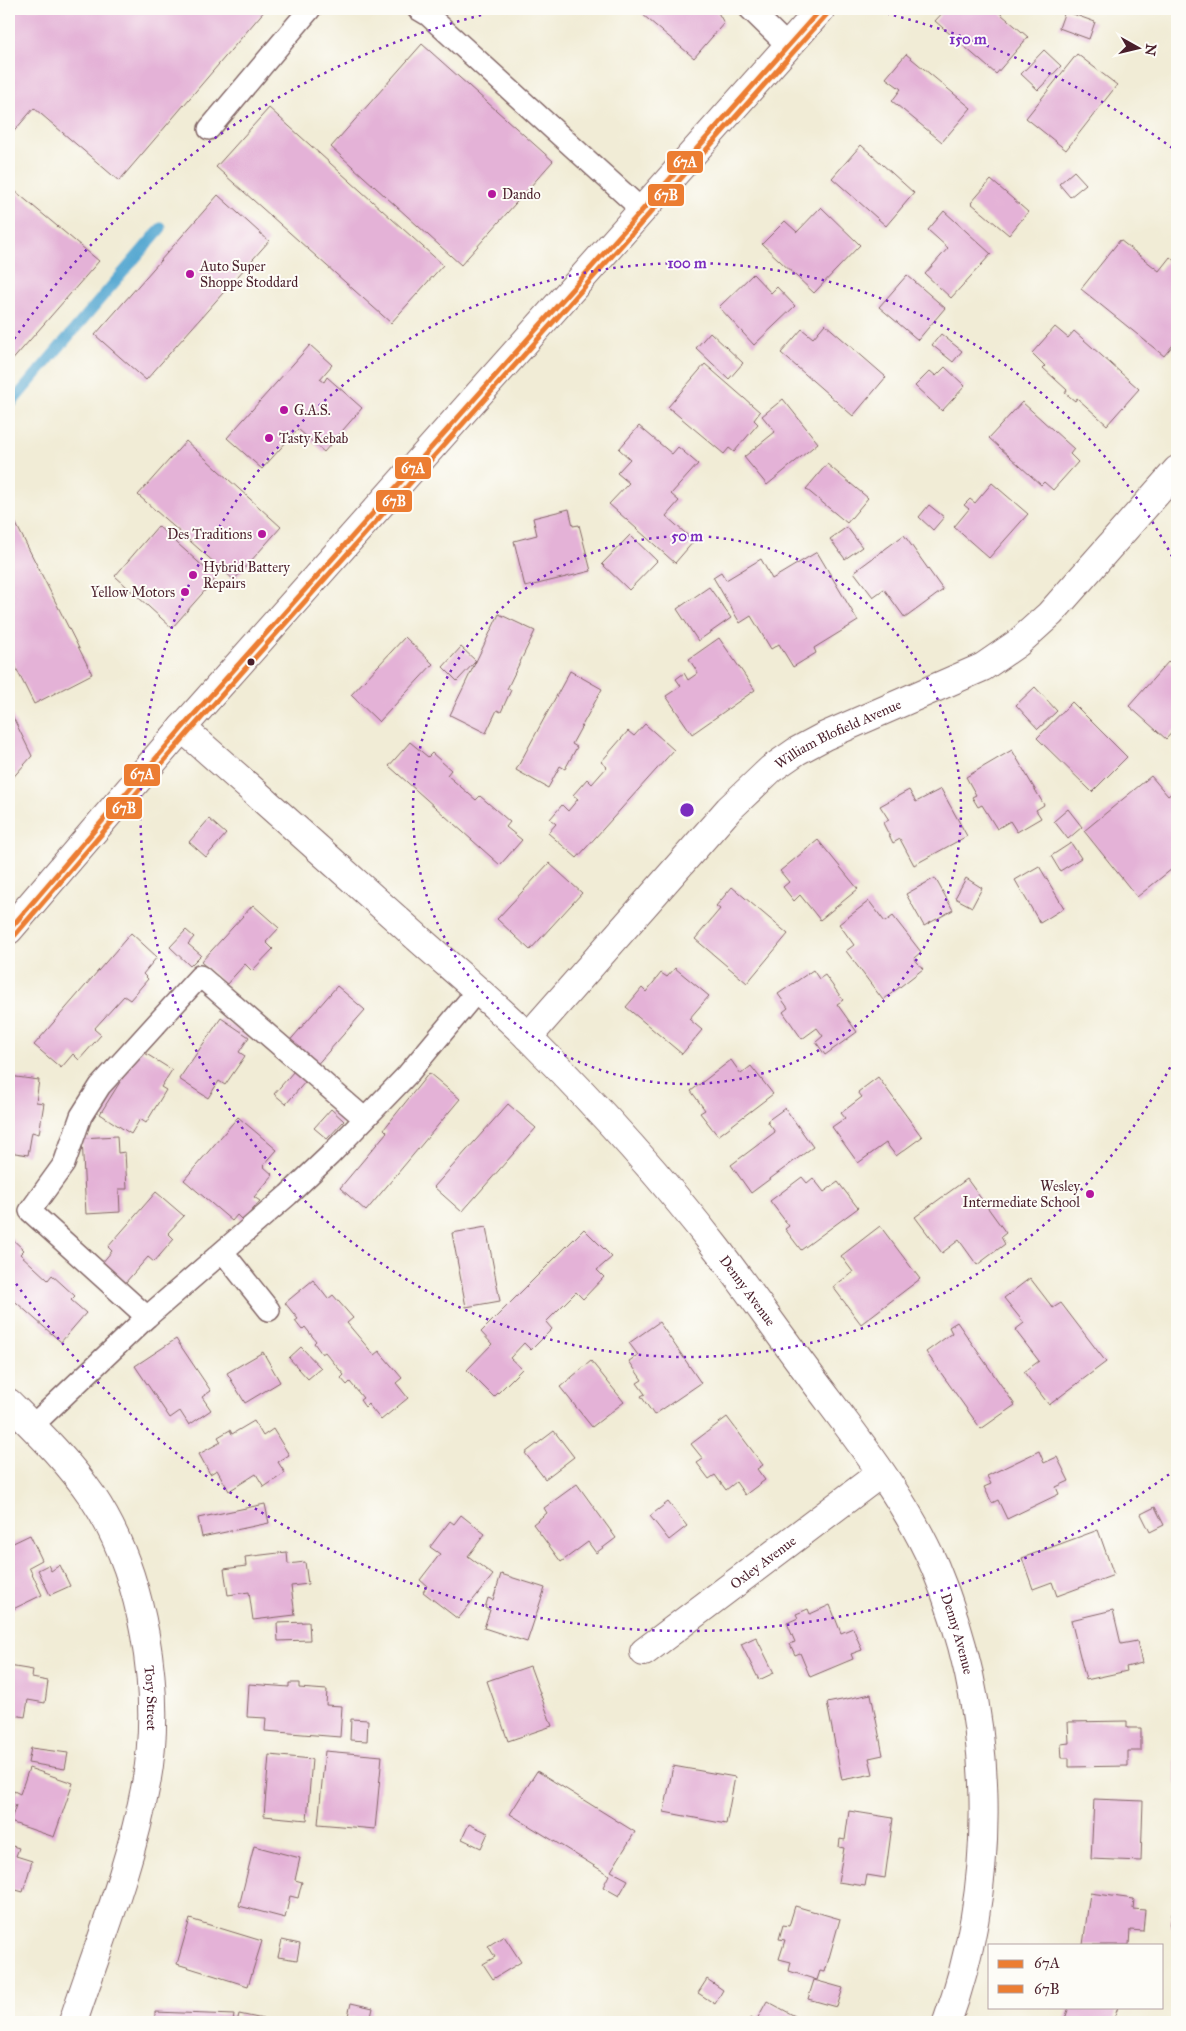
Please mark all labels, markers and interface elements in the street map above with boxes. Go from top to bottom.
north arrow [1114,22,1164,72]
text: 150 m [949,30,987,48]
text: N [1141,43,1160,57]
line badge: 67A [666,150,704,174]
text: 67A [673,154,698,171]
line badge: 67B [647,183,685,207]
place label: Dando [502,186,541,203]
text: 67B [654,187,678,204]
marker: Dando [486,188,498,200]
text: 100 m [667,254,707,272]
place label: Auto Super Shoppe Stoddard [199,258,298,291]
marker: Auto Super Shoppe Stoddard [184,268,196,280]
place label: G.A.S. [294,402,331,419]
marker: G.A.S. [278,404,290,416]
place label: Tasty Kebab [279,430,349,447]
marker: Tasty Kebab [263,432,275,444]
line badge: 67A [394,456,432,480]
text: 67A [401,460,426,477]
line badge: 67B [375,489,413,513]
text: 67B [382,493,406,510]
place label: Des Traditions [167,526,252,543]
text: 50 m [671,527,703,545]
marker: Des Traditions [256,528,268,540]
place label: Hybrid Battery Repairs [203,559,290,592]
marker: Hybrid Battery Repairs [187,569,199,581]
place label: Yellow Motors [91,584,175,601]
marker: Yellow Motors [179,586,191,598]
unlabelled marker [246,657,256,667]
street label: William Blofield Avenue [771,695,904,772]
line badge: 67A [123,763,161,787]
text: 67A [130,766,155,783]
line badge: 67B [105,796,143,820]
text: 67B [112,800,136,817]
centre of rings [678,801,696,819]
place label: Wesley Intermediate School [963,1178,1080,1211]
marker: Wesley Intermediate School [1084,1188,1096,1200]
street label: Denny Avenue [716,1252,779,1329]
street label: Oxley Avenue [727,1532,799,1593]
street label: Denny Avenue [938,1591,977,1676]
street label: Tory Street [141,1665,161,1731]
legend [988,1944,1164,2008]
text: 67A [1034,1954,1060,1972]
text: 67B [1034,1980,1060,1998]

